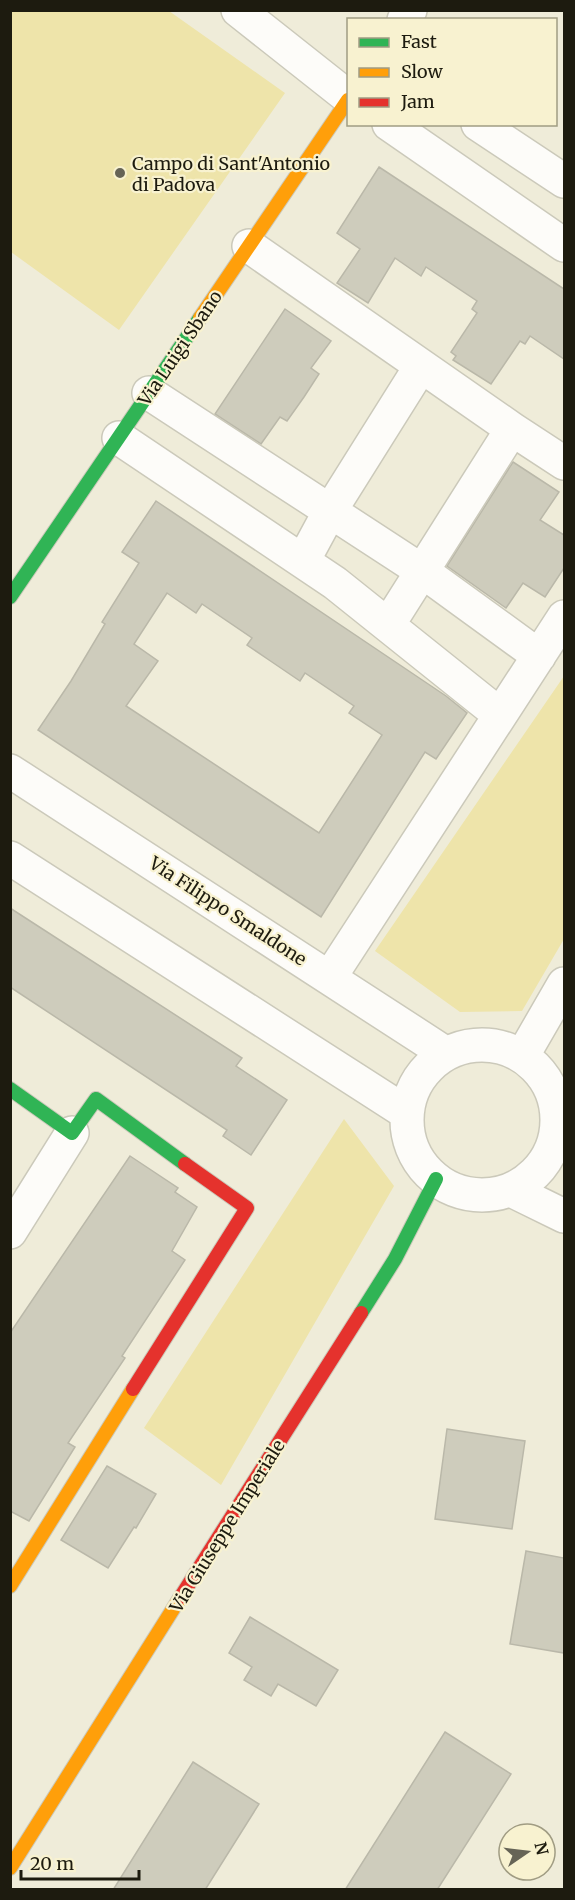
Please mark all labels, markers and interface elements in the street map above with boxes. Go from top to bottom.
legend [347,18,557,126]
text: Fast [401,30,437,53]
text: Slow [401,60,444,83]
text: Jam [400,90,435,113]
place label: Campo di Sant'Antonio di Padova [132,152,330,196]
marker: Campo di Sant'Antonio di Padova [113,166,127,180]
street label: Via Luigi Sbano [132,286,227,411]
street label: Via Filippo Smaldone [144,851,311,970]
street label: Via Giuseppe Imperiale [164,1435,290,1618]
north arrow [497,1822,557,1882]
text: N [530,1840,553,1857]
scale bar [21,1843,140,1881]
text: 20 m [30,1852,74,1875]

